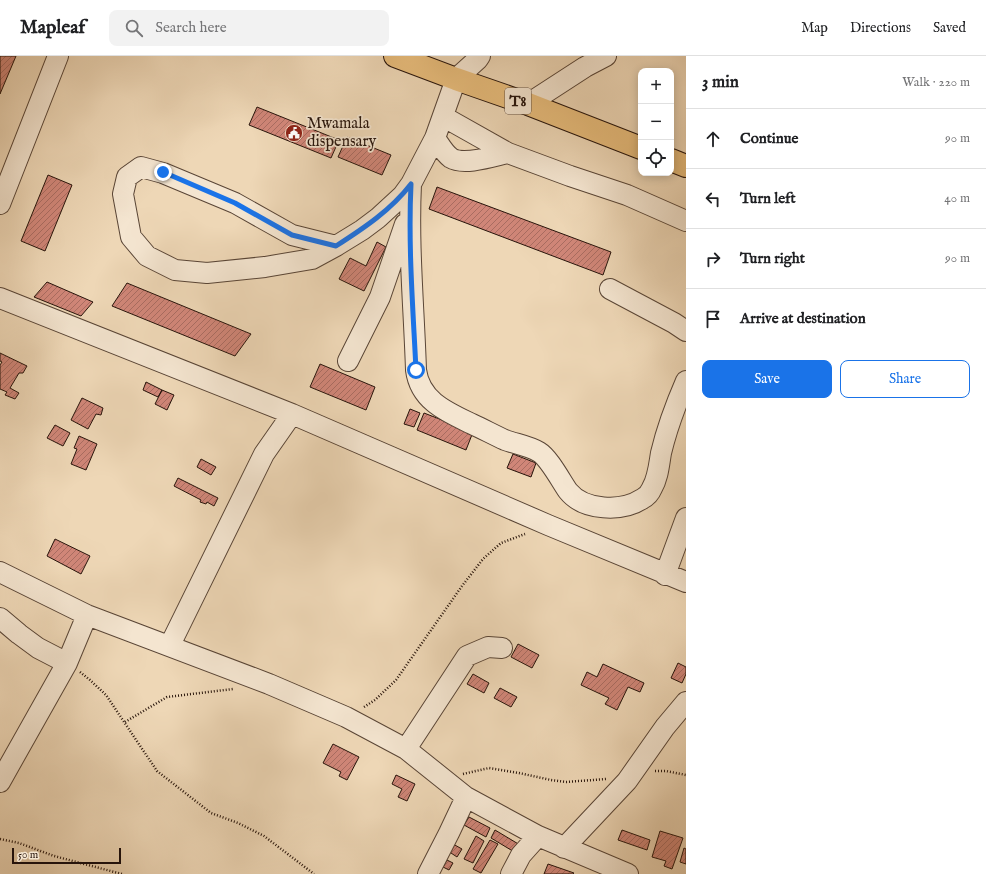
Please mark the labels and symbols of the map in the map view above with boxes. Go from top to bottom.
road number: T8 [505,88,531,114]
place label: Mwamala dispensary [307,114,376,152]
public building icon: Mwamala dispensary [284,123,304,143]
route end [154,163,172,181]
route start [407,361,425,379]
scale bar [12,846,121,865]

